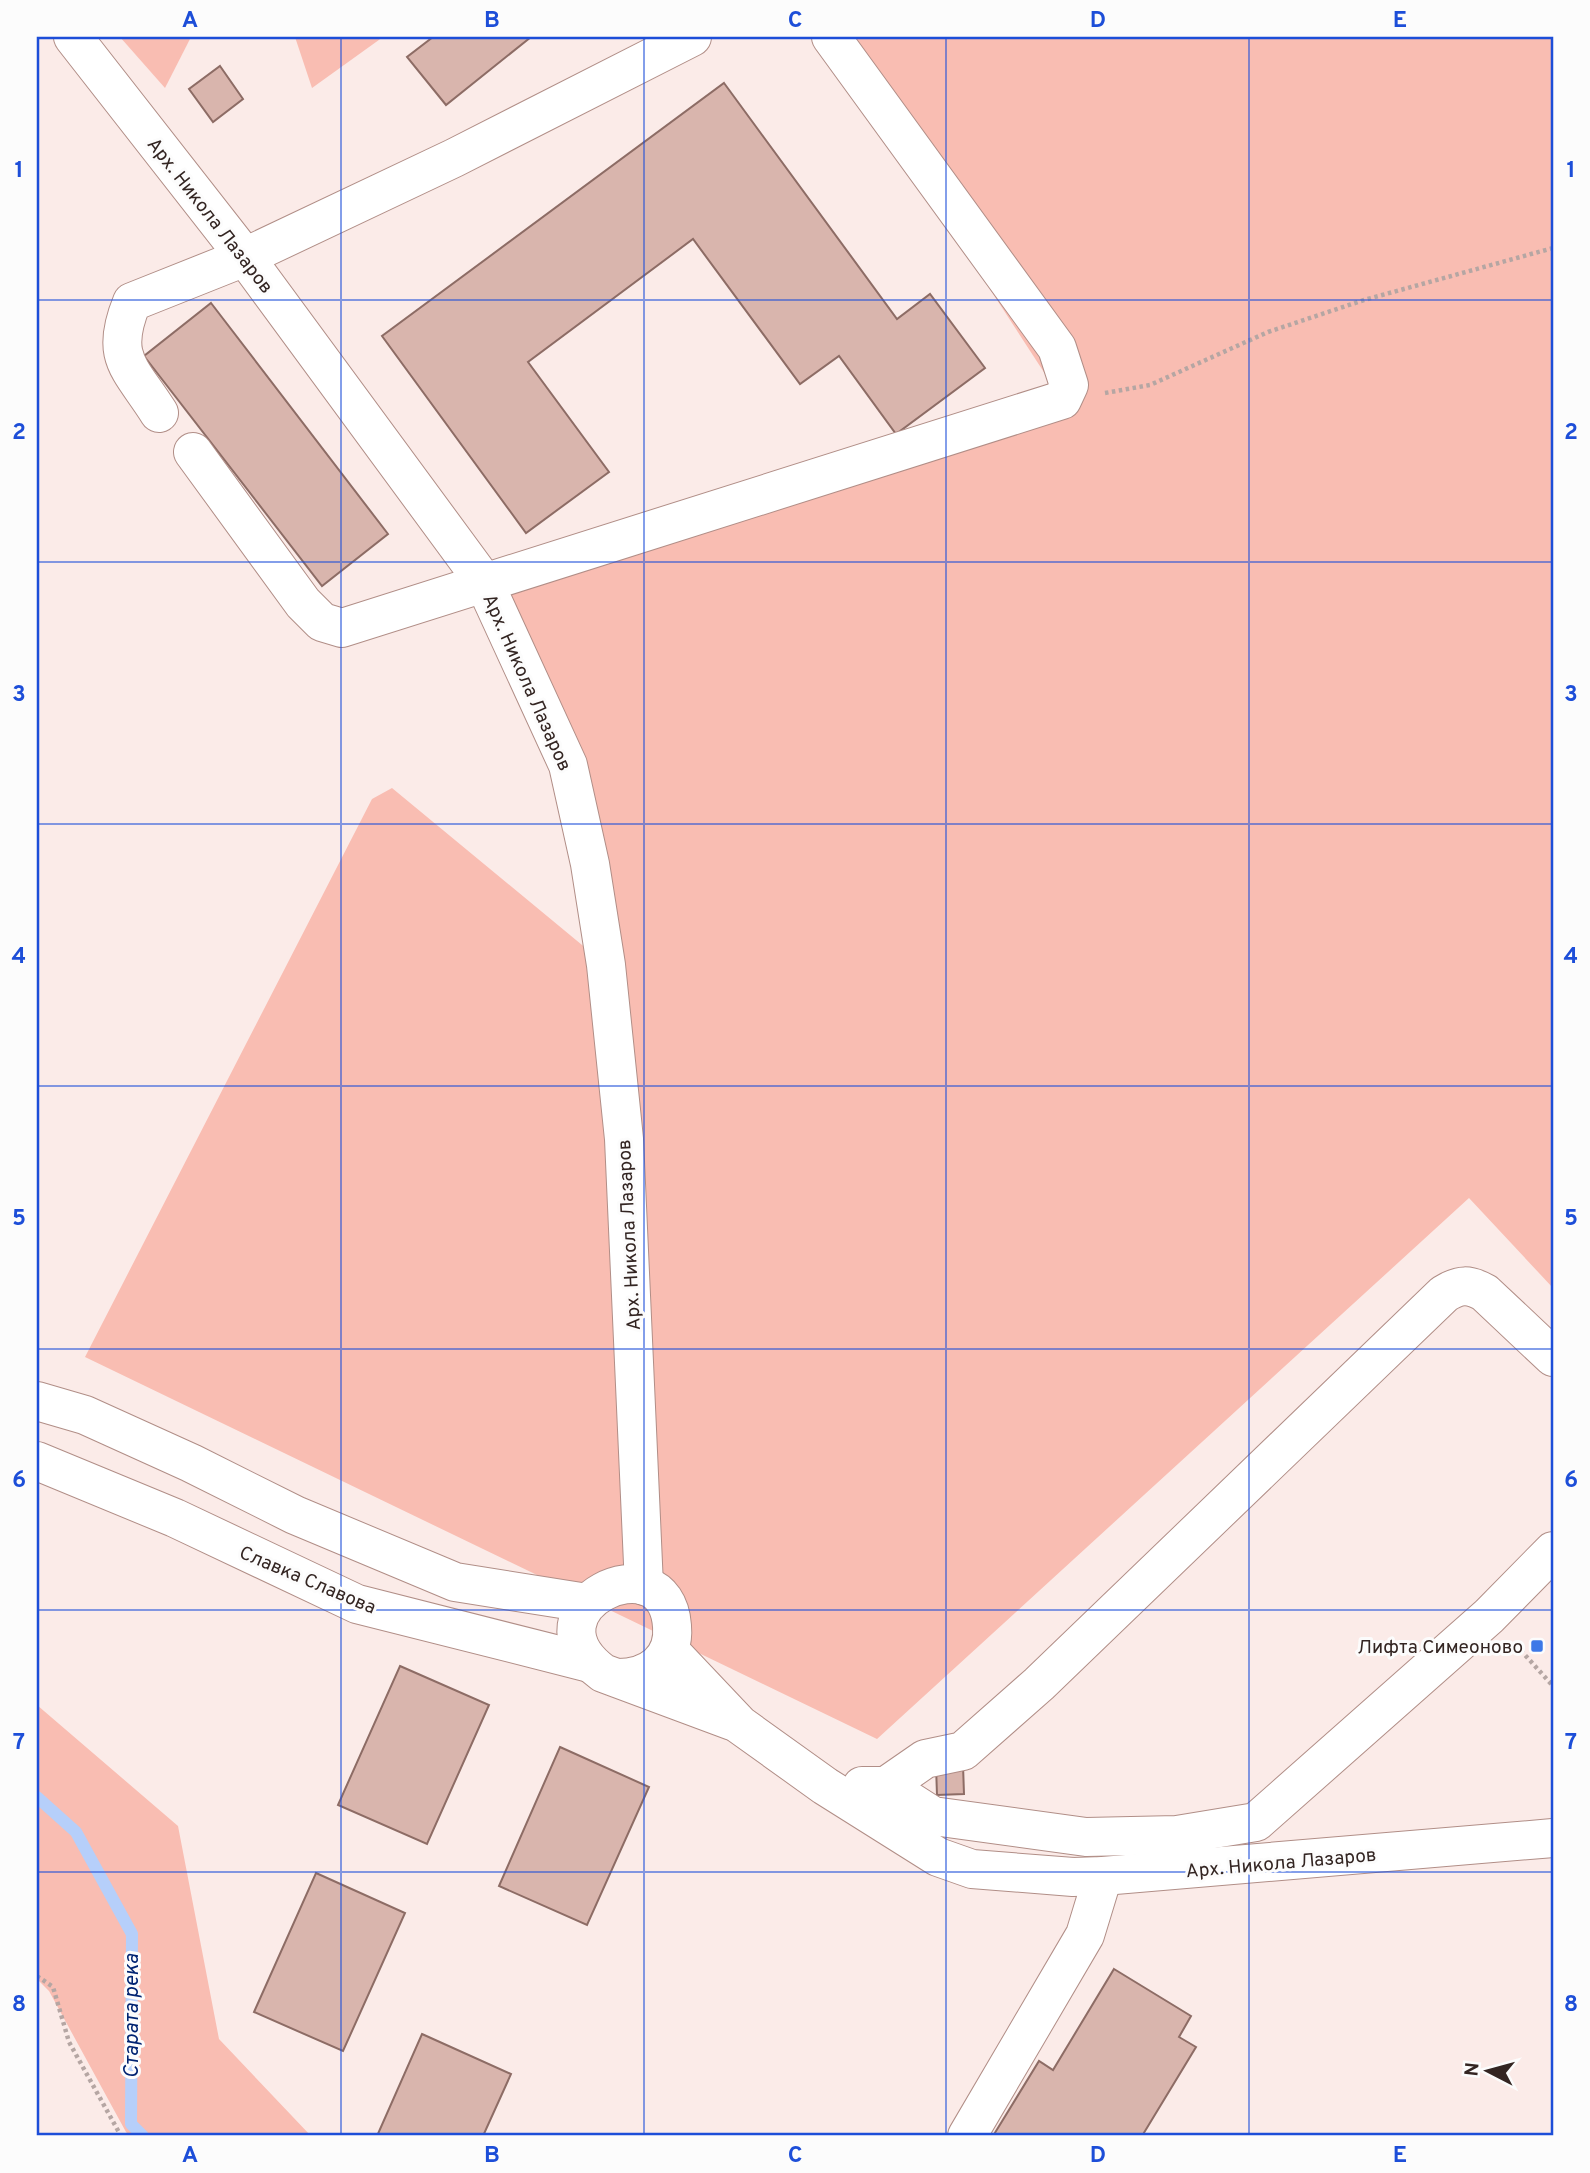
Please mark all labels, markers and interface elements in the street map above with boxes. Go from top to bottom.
text: A [182,7,198,36]
text: B [484,7,500,36]
text: C [788,7,802,36]
text: D [1090,7,1106,36]
text: E [1393,7,1407,36]
street label: Арх. Никола Лазаров [141,133,278,299]
text: 1 [14,157,24,186]
text: 1 [1566,157,1576,186]
text: 2 [12,419,26,448]
text: 2 [1564,419,1578,448]
street label: Арх. Никола Лазаров [476,591,576,775]
text: 3 [12,681,26,710]
text: 3 [1564,681,1578,710]
text: 4 [12,943,26,972]
text: 4 [1564,943,1578,972]
street label: Арх. Никола Лазаров [613,1139,647,1331]
text: 5 [12,1205,26,1234]
text: 5 [1564,1205,1578,1234]
text: 6 [12,1467,26,1496]
text: 6 [1564,1467,1578,1496]
street label: Славка Славова [235,1541,379,1620]
place label: Лифта Симеоново [1357,1636,1523,1660]
marker: Лифта Симеоново [1529,1638,1545,1654]
text: 7 [13,1729,25,1758]
text: 7 [1565,1729,1577,1758]
street label: Арх. Никола Лазаров [1185,1844,1378,1884]
water label: Старата река [119,1953,146,2078]
text: 8 [12,1991,26,2020]
text: 8 [1564,1991,1578,2020]
north arrow [1454,2036,1524,2106]
text: N [1460,2061,1486,2077]
text: A [182,2142,198,2171]
text: B [484,2142,500,2171]
text: C [788,2142,802,2171]
text: D [1090,2142,1106,2171]
text: E [1393,2142,1407,2171]

